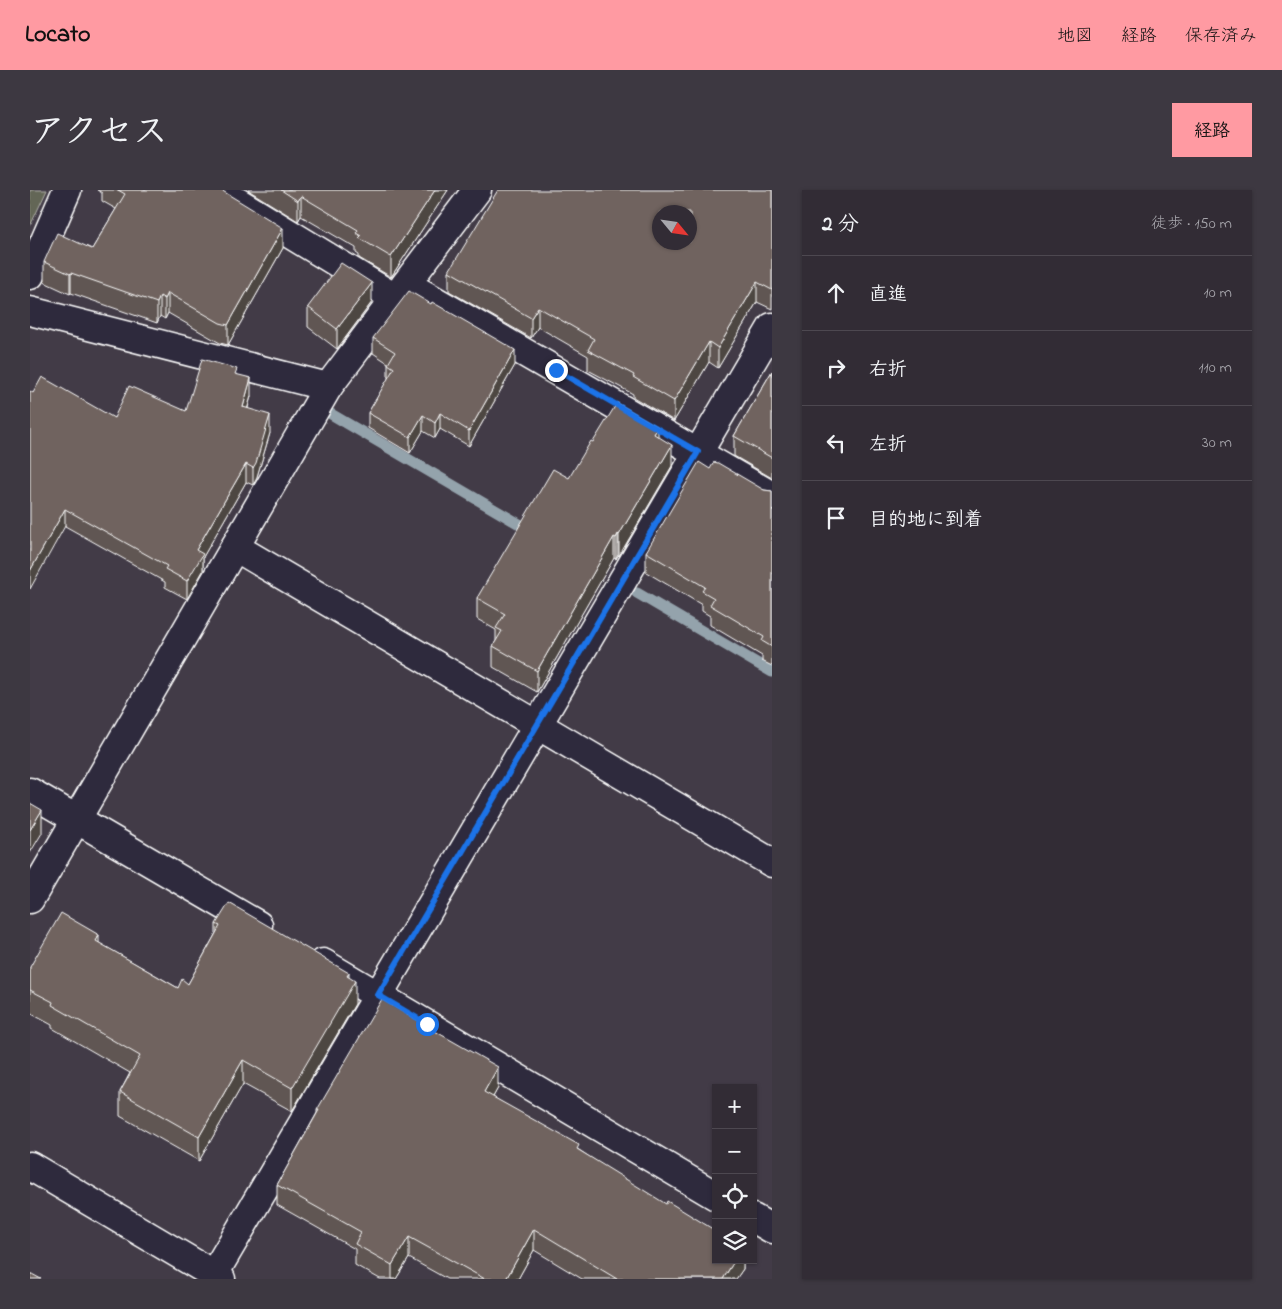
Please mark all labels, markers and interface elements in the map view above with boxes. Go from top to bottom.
text: Locato [25,18,91,53]
text: 地図 [1057,24,1093,50]
text: 経路 [1121,24,1157,50]
text: 保存済み [1185,24,1257,50]
button: 経路 [1172,103,1252,157]
text: アクセス [30,108,168,159]
north arrow [652,205,697,250]
text: 2 分 [822,210,859,240]
text: 徒歩 · 150 m [1151,212,1232,236]
icon: ahead [822,279,850,307]
text: 10 m [1204,281,1232,305]
text: 直進 [869,282,907,309]
icon: right [822,354,850,382]
text: 110 m [1198,356,1232,380]
text: 右折 [869,357,907,384]
route end [545,359,568,382]
icon: left [822,429,850,457]
text: 30 m [1202,431,1232,455]
text: 左折 [869,432,907,459]
icon: arrive [822,504,850,532]
text: 目的地に到着 [869,507,983,534]
route start [416,1013,439,1036]
map controls [712,1084,757,1264]
button: + [712,1084,757,1129]
button: − [712,1129,757,1174]
button: locate [712,1174,757,1219]
button: layers [712,1219,757,1264]

